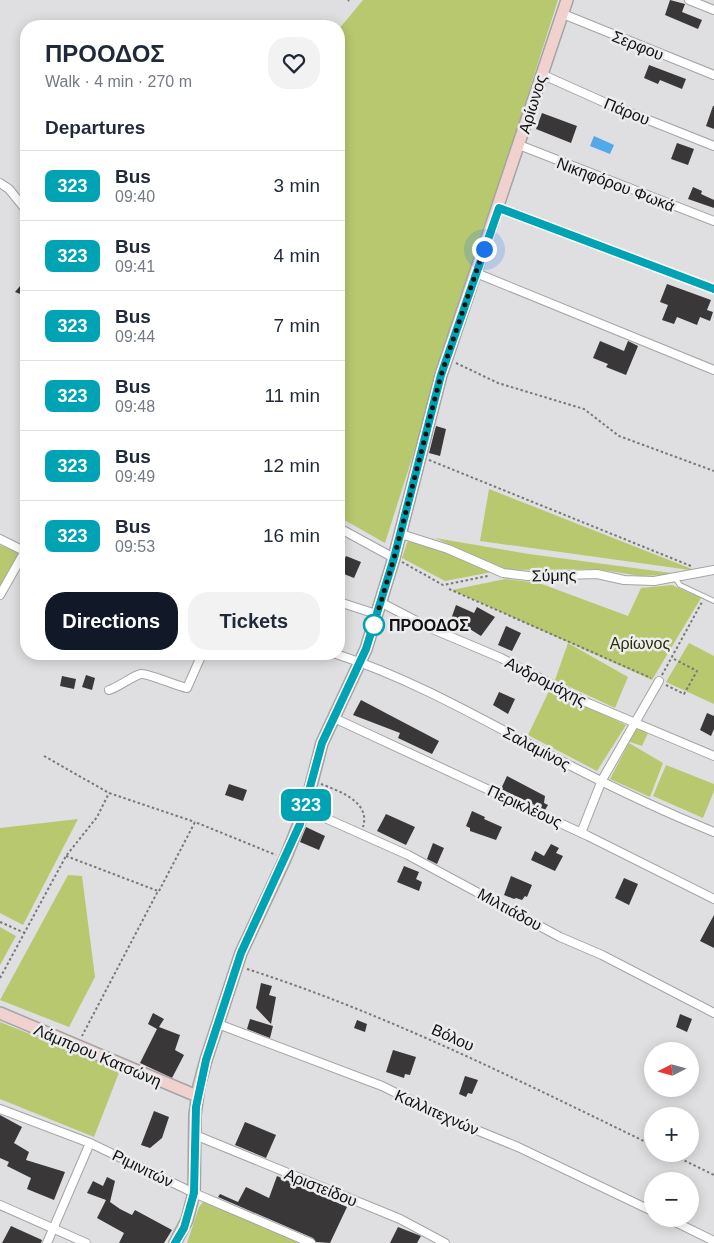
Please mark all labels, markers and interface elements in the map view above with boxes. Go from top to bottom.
street label: Σερφου [610,27,666,63]
button: heart [268,37,320,89]
text: ΠΡΟΟΔΟΣ [45,40,165,67]
street label: Αρίωνος [516,72,550,136]
text: Walk · 4 min · 270 m [45,73,192,90]
street label: Πάρου [602,95,652,128]
text: Departures [45,117,145,138]
street label: Νικηφόρου Φωκά [555,154,677,215]
text: Bus [115,166,151,187]
text: 3 min [274,175,320,196]
text: 323 [57,176,88,196]
text: 09:40 [115,188,155,205]
text: Bus [115,236,151,257]
your location [472,237,497,262]
text: 4 min [274,245,320,266]
text: 323 [57,246,88,266]
text: 09:41 [115,258,155,275]
text: Bus [115,306,151,327]
text: 7 min [274,315,320,336]
text: 323 [57,316,88,336]
text: 09:44 [115,328,155,345]
text: Bus [115,376,151,397]
text: 11 min [264,385,320,406]
text: 323 [57,386,88,406]
text: 09:48 [115,398,155,415]
text: Bus [115,446,151,467]
text: 12 min [263,455,320,476]
text: 323 [57,456,88,476]
text: 09:49 [115,468,155,485]
text: Bus [115,516,151,537]
text: 16 min [263,525,320,546]
text: 323 [57,526,88,546]
text: 09:53 [115,538,155,555]
street label: Σύμης [532,567,577,584]
button: Directions [45,592,178,650]
button: Tickets [188,592,320,650]
marker: ΠΡΟΟΔΟΣ [363,614,385,636]
place label: ΠΡΟΟΔΟΣ [389,617,469,634]
park label: Αρίωνος [610,635,671,652]
street label: Ανδρομάχης [502,654,589,709]
street label: Σαλαμίνος [500,724,573,773]
street label: Περικλέους [485,782,565,831]
line badge: 323 [277,789,335,821]
text: 323 [291,795,321,815]
street label: Μιλτιάδου [475,885,545,934]
street label: Λάμπρου Κατσώνη [32,1021,164,1090]
street label: Βόλου [429,1021,477,1054]
north arrow [644,1042,699,1098]
map controls [644,1042,699,1227]
street label: Καλλιτεχνών [392,1086,481,1138]
button: + [644,1107,699,1162]
street label: Ριμινιτών [110,1147,176,1190]
street label: Αριστείδου [282,1165,360,1210]
button: − [644,1172,699,1227]

